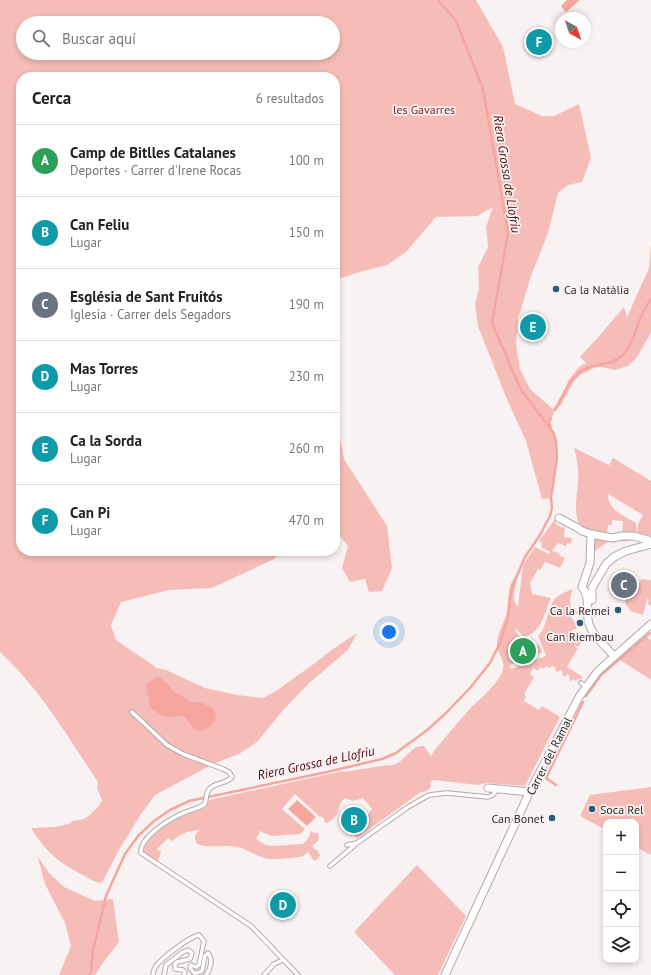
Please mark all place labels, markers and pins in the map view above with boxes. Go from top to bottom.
pin: F [526,27,552,57]
place label: Ca la Natàlia [564,282,629,297]
marker: Ca la Natàlia [551,284,561,294]
pin: E [520,312,546,342]
pin: C [611,570,637,600]
place label: Ca la Remei [550,603,610,618]
marker: Ca la Remei [613,605,623,615]
marker: Can Riembau [575,618,585,628]
place label: Can Riembau [546,629,614,644]
pin: A [510,636,536,666]
place label: Soca Rel [600,802,644,817]
marker: Soca Rel [587,804,597,814]
pin: B [341,805,367,835]
place label: Can Bonet [491,811,544,826]
marker: Can Bonet [547,813,557,823]
pin: D [270,890,296,920]

